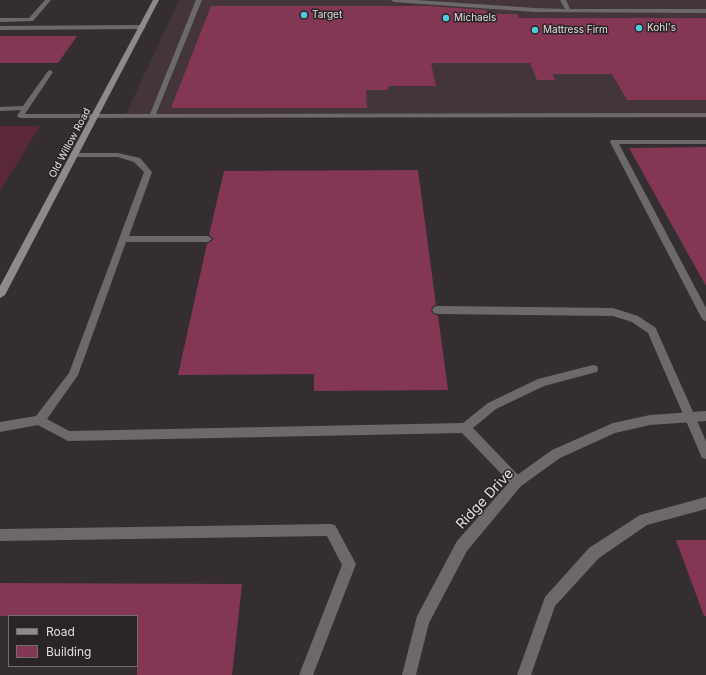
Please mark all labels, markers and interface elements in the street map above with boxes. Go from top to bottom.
place label: Target [312,9,342,21]
marker: Target [299,10,309,20]
place label: Michaels [454,12,496,24]
marker: Michaels [441,13,451,23]
place label: Kohl's [647,22,676,34]
marker: Kohl's [634,23,644,33]
place label: Mattress Firm [543,24,608,36]
marker: Mattress Firm [530,25,540,35]
street label: Old Willow Road [47,106,93,180]
street label: Ridge Drive [453,465,517,533]
legend [8,615,138,667]
text: Road [46,624,75,639]
text: Building [46,644,91,659]

